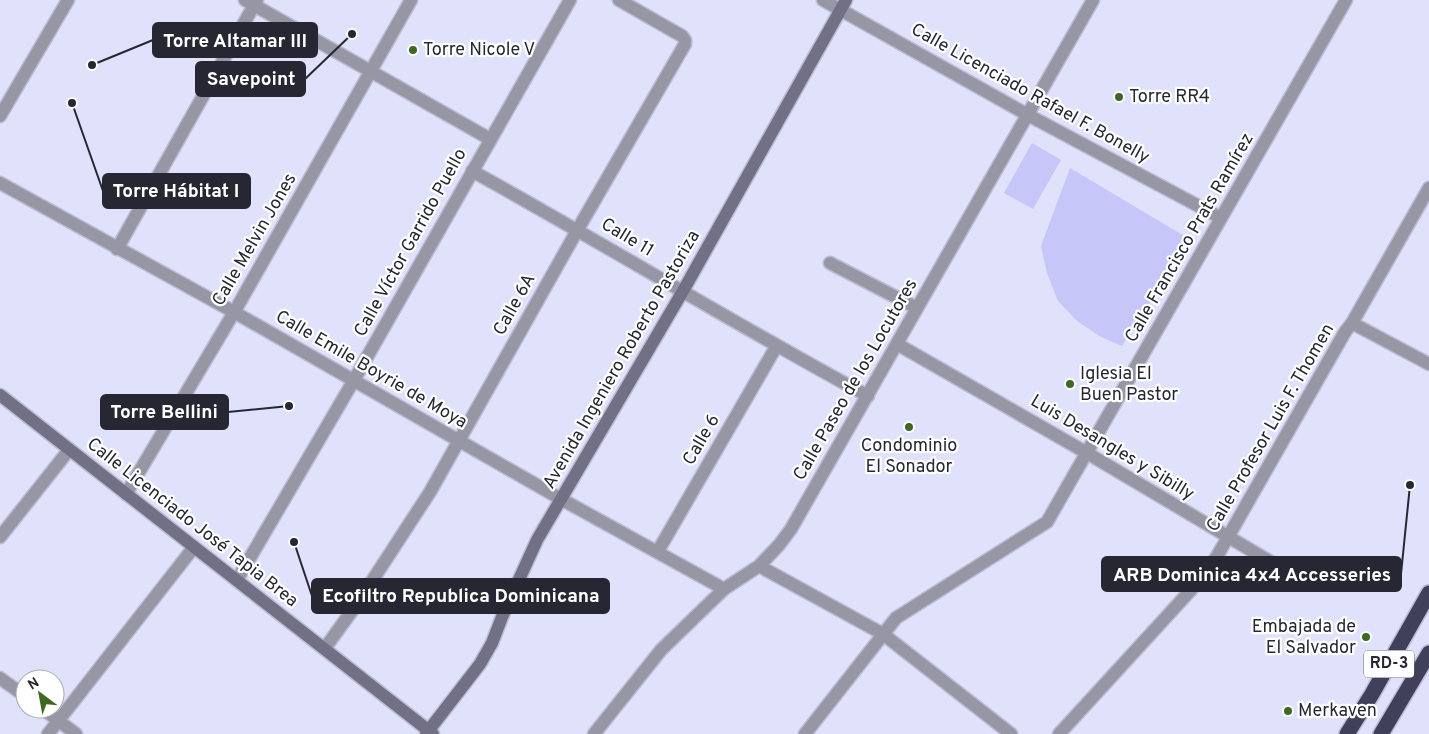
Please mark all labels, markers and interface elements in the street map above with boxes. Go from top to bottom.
street label: Calle Licenciado Rafael F. Bonelly [907,19,1153,169]
callout: Torre Altamar III [153,23,317,57]
text: Torre Altamar III [163,30,307,54]
place label: Torre Nicole V [423,39,535,62]
marker: Torre Nicole V [407,44,419,56]
callout: Savepoint [196,62,305,96]
text: Savepoint [207,68,295,92]
place label: Torre RR4 [1129,86,1210,109]
marker: Torre RR4 [1113,91,1125,103]
street label: Calle Francisco Prats Ramírez [1120,129,1260,347]
street label: Calle Víctor Garrido Puello [350,145,472,341]
street label: Calle Melvin Jones [208,169,302,311]
callout: Torre Hábitat I [103,174,250,208]
text: Torre Hábitat I [113,180,239,204]
street label: Calle 11 [596,213,658,263]
street label: Avenida Ingeniero Roberto Pastoriza [538,227,706,493]
street label: Calle 6A [489,270,541,340]
street label: Calle Paseo de los Locutores [789,275,923,485]
street label: Calle Emile Boyrie de Moya [271,306,471,434]
street label: Calle Profesor Luis F. Thomen [1202,320,1340,536]
place label: Iglesia El Buen Pastor [1080,363,1178,407]
marker: Iglesia El Buen Pastor [1064,378,1076,390]
street label: Luis Desangles y Sibilly [1026,390,1198,506]
callout: Torre Bellini [101,395,228,429]
text: Torre Bellini [110,401,218,425]
street label: Calle 6 [678,410,726,470]
marker: Condominio El Sonador [903,421,915,433]
street label: Calle Licenciado José Tapia Brea [82,433,302,613]
place label: Condominio El Sonador [861,435,957,479]
callout: ARB Dominica 4x4 Accesseries [1102,557,1401,591]
text: ARB Dominica 4x4 Accesseries [1113,564,1391,588]
callout: Ecofiltro Republica Dominicana [312,579,609,613]
text: Ecofiltro Republica Dominicana [322,585,600,609]
place label: Embajada de El Salvador [1252,616,1356,660]
marker: Embajada de El Salvador [1360,631,1372,643]
road number: RD-3 [1364,651,1414,678]
north arrow [15,669,65,719]
text: N [25,674,43,694]
place label: Merkaven [1298,700,1377,723]
marker: Merkaven [1282,705,1294,717]

